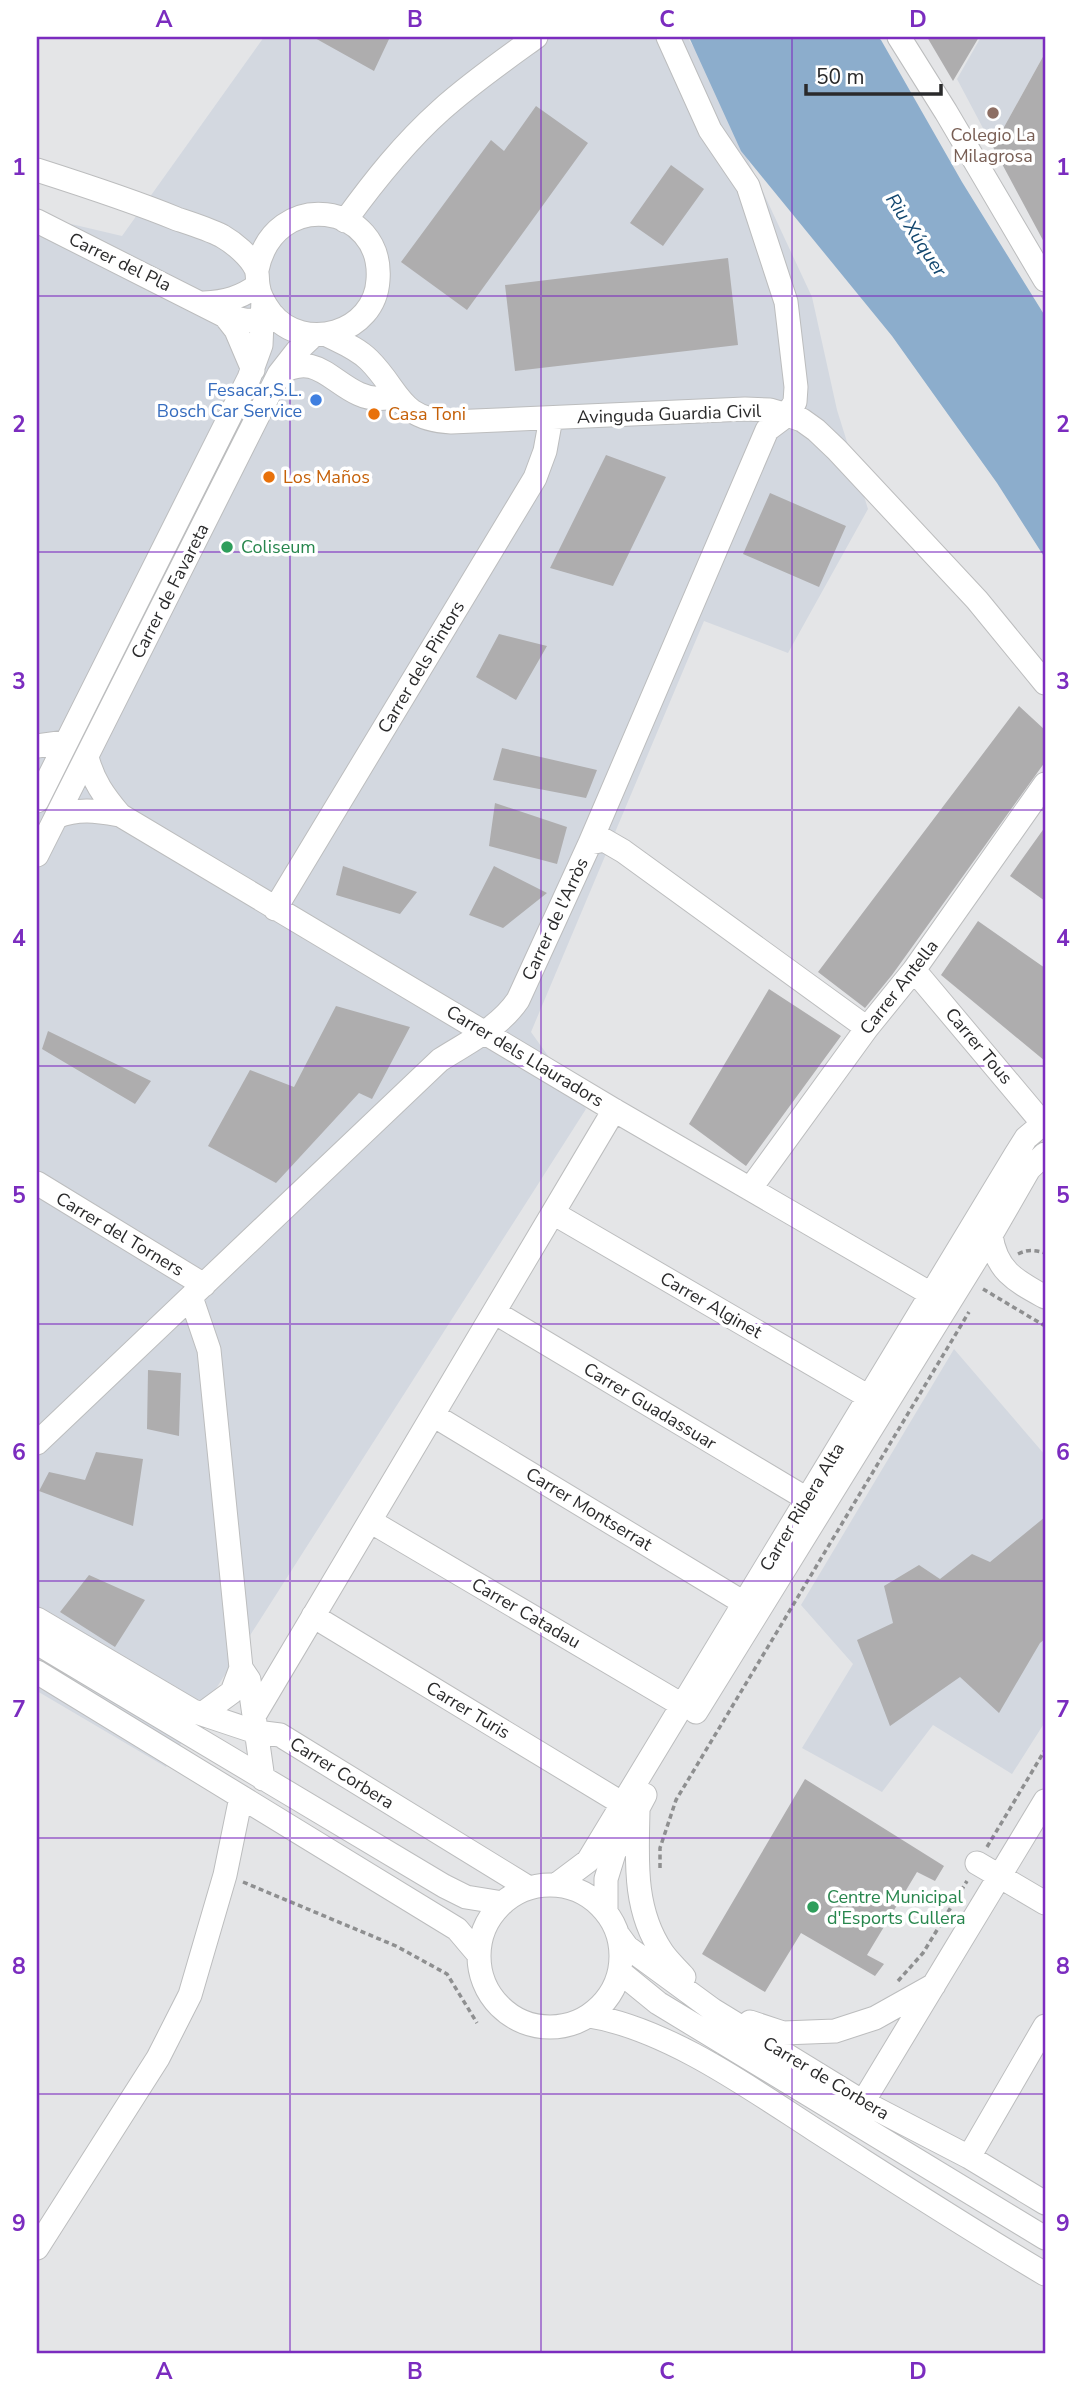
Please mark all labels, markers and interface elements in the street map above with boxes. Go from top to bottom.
text: A [155,4,173,35]
text: B [407,4,423,35]
text: C [659,4,675,35]
text: D [909,4,927,35]
scale bar [806,52,940,96]
text: 50 m [816,63,865,91]
marker: Colegio La Milagrosa [985,105,1001,121]
place label: Colegio La Milagrosa [951,123,1035,168]
text: 1 [12,152,26,183]
text: 1 [1056,152,1070,183]
water label: Riu Xúquer [879,188,953,283]
street label: Carrer del Pla [65,227,175,297]
place label: Fesacar,S.L. Bosch Car Service [157,378,302,423]
marker: Fesacar,S.L. Bosch Car Service [308,392,324,408]
street label: Avinguda Guardia Civil [576,399,762,429]
place label: Casa Toni [388,402,466,426]
marker: Casa Toni [366,406,382,422]
text: 2 [12,409,26,440]
text: 2 [1056,409,1070,440]
place label: Los Maños [283,465,370,489]
marker: Los Maños [261,469,277,485]
street label: Carrer de Favareta [126,519,214,663]
place label: Coliseum [241,535,316,559]
marker: Coliseum [219,539,235,555]
street label: Carrer dels Pintors [372,596,470,738]
text: 3 [12,666,26,697]
text: 3 [1056,666,1070,697]
street label: Carrer de l'Arròs [516,854,594,984]
text: 4 [12,923,26,954]
text: 4 [1056,923,1070,954]
street label: Carrer Antella [854,935,944,1039]
street label: Carrer dels Llauradors [442,999,608,1113]
street label: Carrer Tous [940,1003,1018,1089]
text: 5 [12,1180,26,1211]
text: 5 [1056,1180,1070,1211]
street label: Carrer del Torners [51,1186,189,1282]
street label: Carrer Alginet [656,1266,767,1344]
street label: Carrer Guadassuar [579,1357,721,1455]
text: 6 [12,1437,26,1468]
text: 6 [1056,1437,1070,1468]
street label: Carrer Ribera Alta [754,1438,850,1576]
street label: Carrer Montserrat [521,1462,657,1557]
street label: Carrer Catadau [467,1572,585,1654]
street label: Carrer Turis [422,1676,514,1744]
text: 7 [12,1694,26,1725]
text: 7 [1056,1694,1070,1725]
street label: Carrer Corbera [285,1731,399,1815]
place label: Centre Municipal d'Esports Cullera [827,1885,966,1930]
marker: Centre Municipal d'Esports Cullera [805,1899,821,1915]
text: 8 [12,1951,26,1982]
text: 8 [1056,1951,1070,1982]
street label: Carrer de Corbera [758,2031,894,2125]
text: 9 [12,2208,26,2239]
text: 9 [1056,2208,1070,2239]
text: A [155,2356,173,2387]
text: B [407,2356,423,2387]
text: C [659,2356,675,2387]
text: D [909,2356,927,2387]

